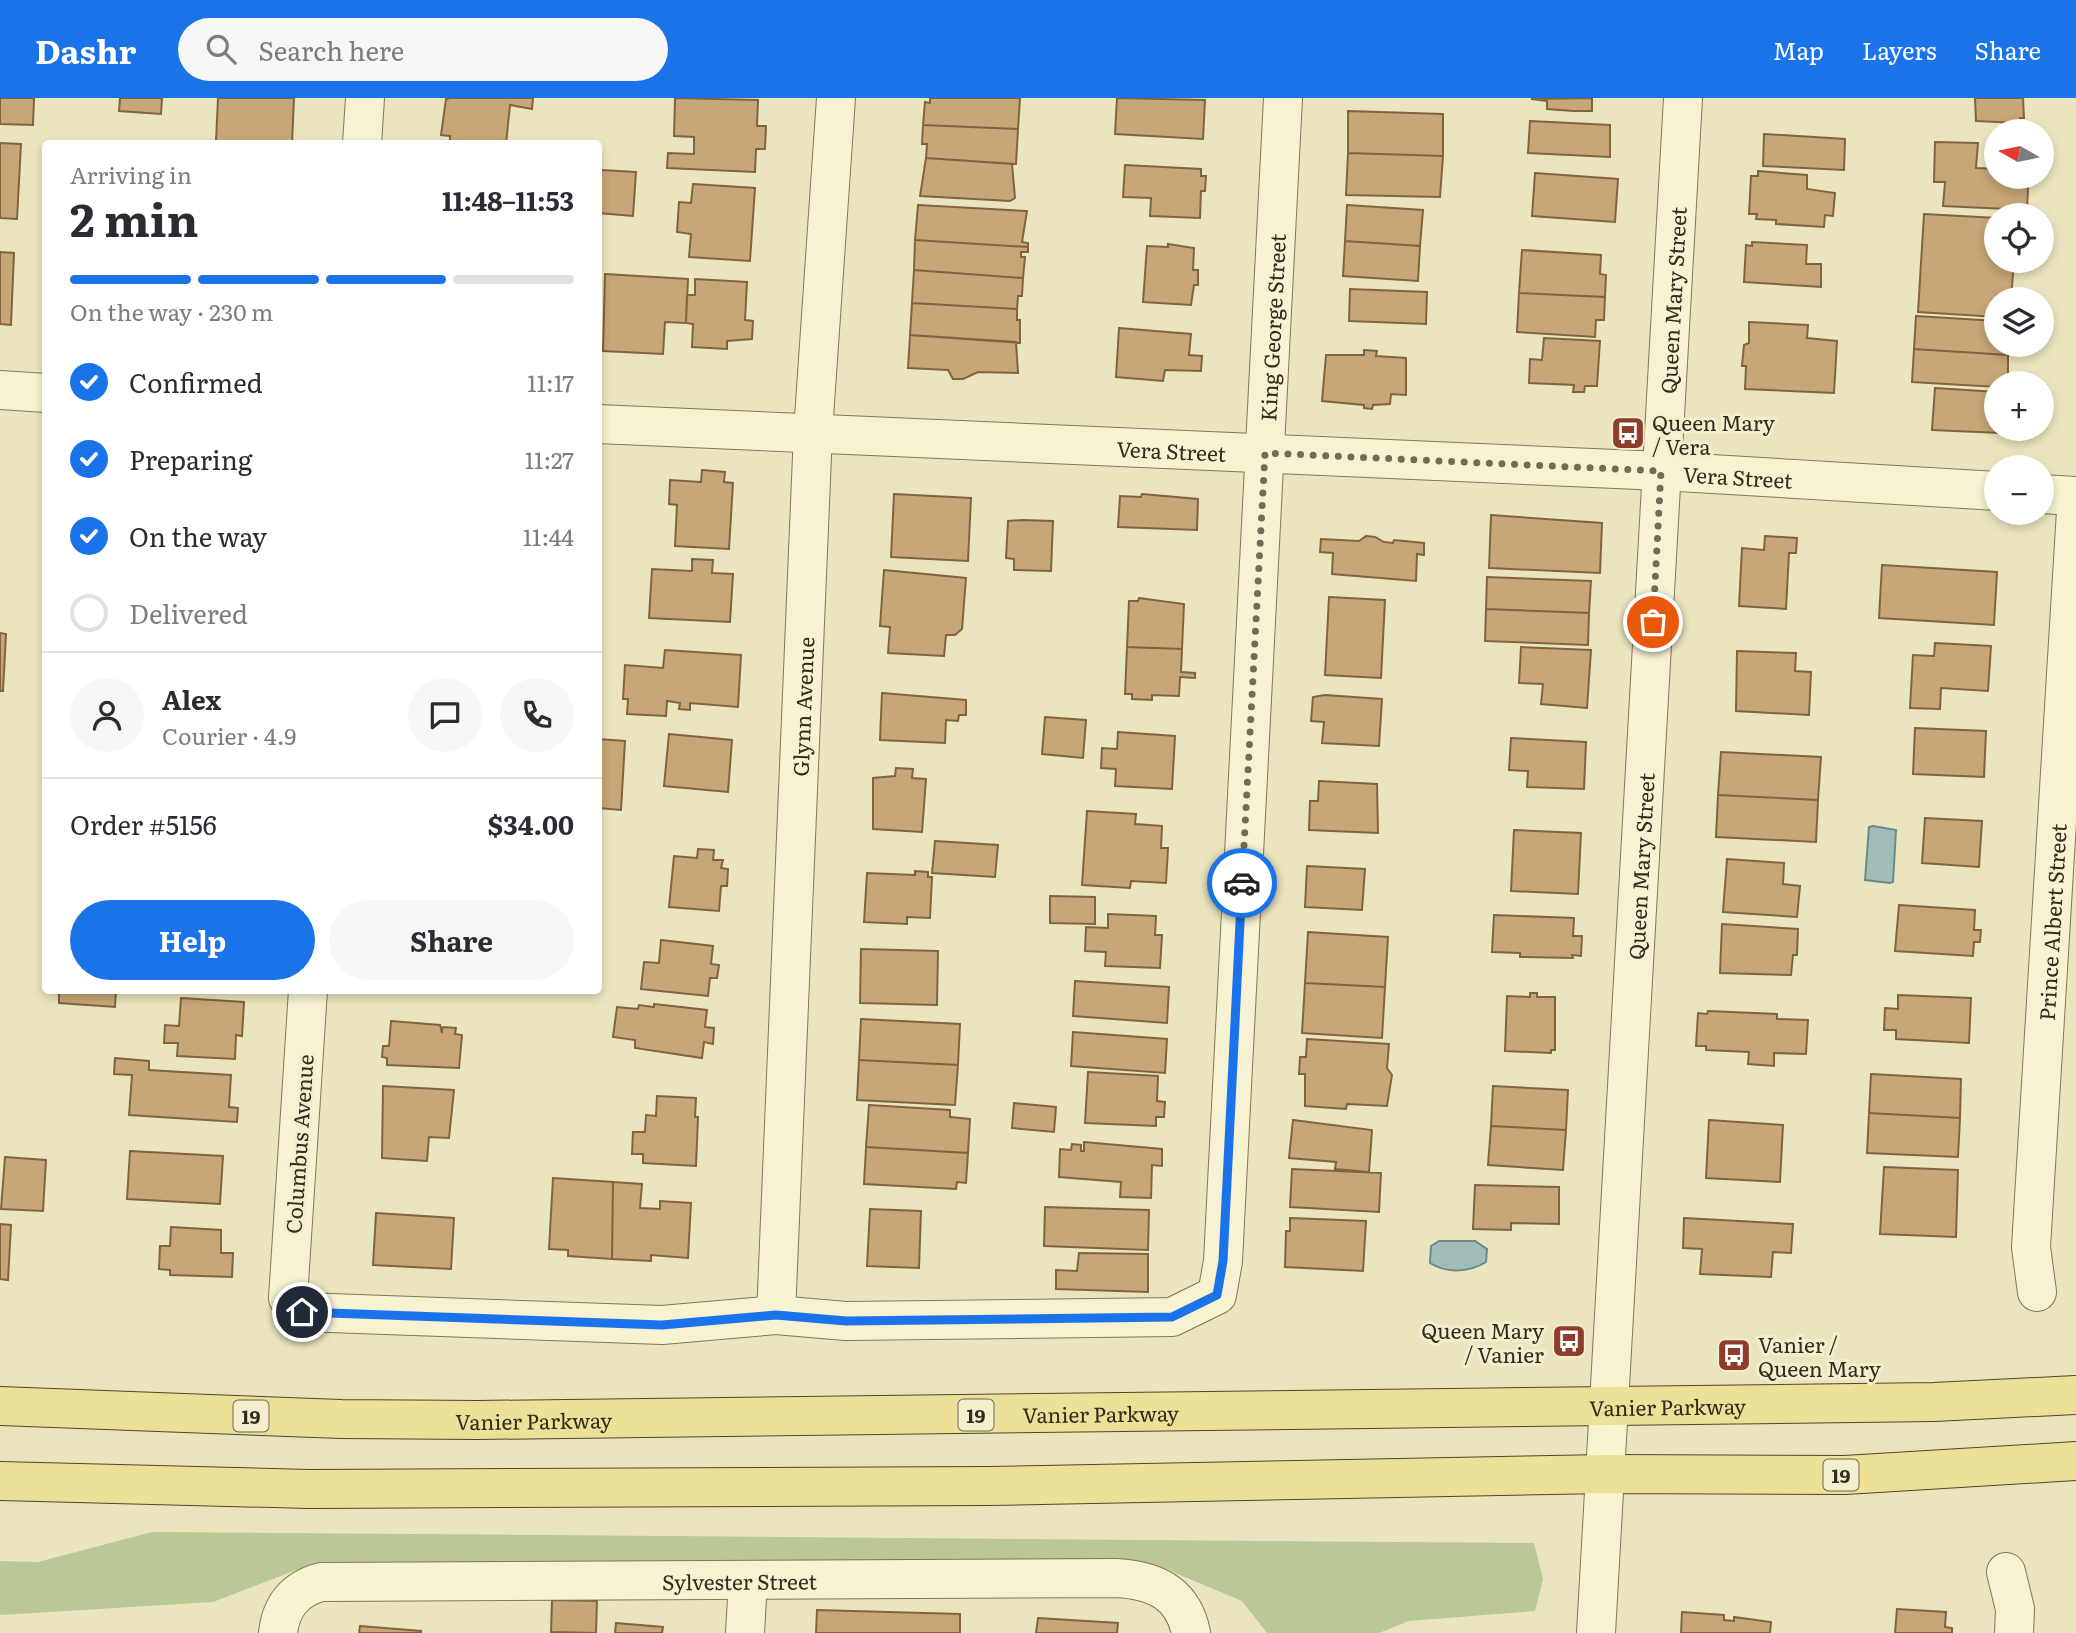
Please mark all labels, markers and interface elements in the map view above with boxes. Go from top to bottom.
search box [178,18,668,81]
text: Dashr [35,25,136,74]
icon: search [202,30,240,68]
text: Search here [258,30,404,69]
text: Map [1773,32,1824,67]
text: Layers [1862,32,1936,67]
text: Share [1974,32,2041,67]
north arrow [1984,119,2054,189]
map controls [1984,119,2054,525]
text: Arriving in [70,157,192,191]
text: 11:48–11:53 [442,180,574,219]
text: 2 min [70,183,199,251]
button: locate [1984,203,2054,273]
street label: Queen Mary Street [1651,205,1692,394]
street label: King George Street [1251,232,1292,422]
button: layers [1984,287,2054,357]
text: On the way · 230 m [70,294,273,328]
text: Confirmed [129,362,263,401]
icon: check [70,363,108,401]
text: 11:17 [527,365,574,399]
button: + [1984,371,2054,441]
place label: Queen Mary / Vera [1652,406,1776,461]
bus stop icon: Queen Mary / Vera [1609,414,1647,452]
street label: Vera Street [1116,431,1227,467]
text: Preparing [129,439,252,478]
icon: check [70,440,108,478]
text: 11:27 [525,442,574,476]
button: − [1984,455,2054,525]
street label: Vera Street [1682,457,1794,494]
text: On the way [129,516,267,555]
icon: check [70,517,108,555]
text: 11:44 [523,519,574,553]
pin [1623,592,1683,652]
text: Delivered [129,593,248,632]
icon: bag [1634,603,1672,641]
street label: Glynn Avenue [783,636,820,777]
button: person [70,678,144,752]
button: chat [408,678,482,752]
button: phone [500,678,574,752]
text: Alex [162,679,221,718]
text: Courier · 4.9 [162,718,296,752]
street label: Queen Mary Street [1619,771,1660,961]
text: Order #5156 [70,804,217,843]
text: $34.00 [488,804,574,843]
street label: Prince Albert Street [2029,822,2072,1022]
courier [1207,848,1277,918]
icon: car [1223,864,1261,902]
button: Help [70,900,315,980]
button: Share [329,900,574,980]
street label: Columbus Avenue [276,1053,320,1235]
pin [272,1282,332,1342]
icon: home [283,1293,321,1331]
place label: Queen Mary / Vanier [1421,1314,1545,1369]
bus stop icon: Queen Mary / Vanier [1550,1322,1588,1360]
place label: Vanier / Queen Mary [1758,1328,1882,1383]
bus stop icon: Vanier / Queen Mary [1715,1336,1753,1374]
street label: Vanier Parkway [1589,1389,1747,1422]
street label: Vanier Parkway [1022,1396,1180,1429]
road number: 19 [233,1400,268,1432]
road number: 19 [958,1400,993,1430]
street label: Vanier Parkway [455,1403,613,1436]
road number: 19 [1824,1460,1858,1490]
street label: Sylvester Street [662,1564,818,1596]

